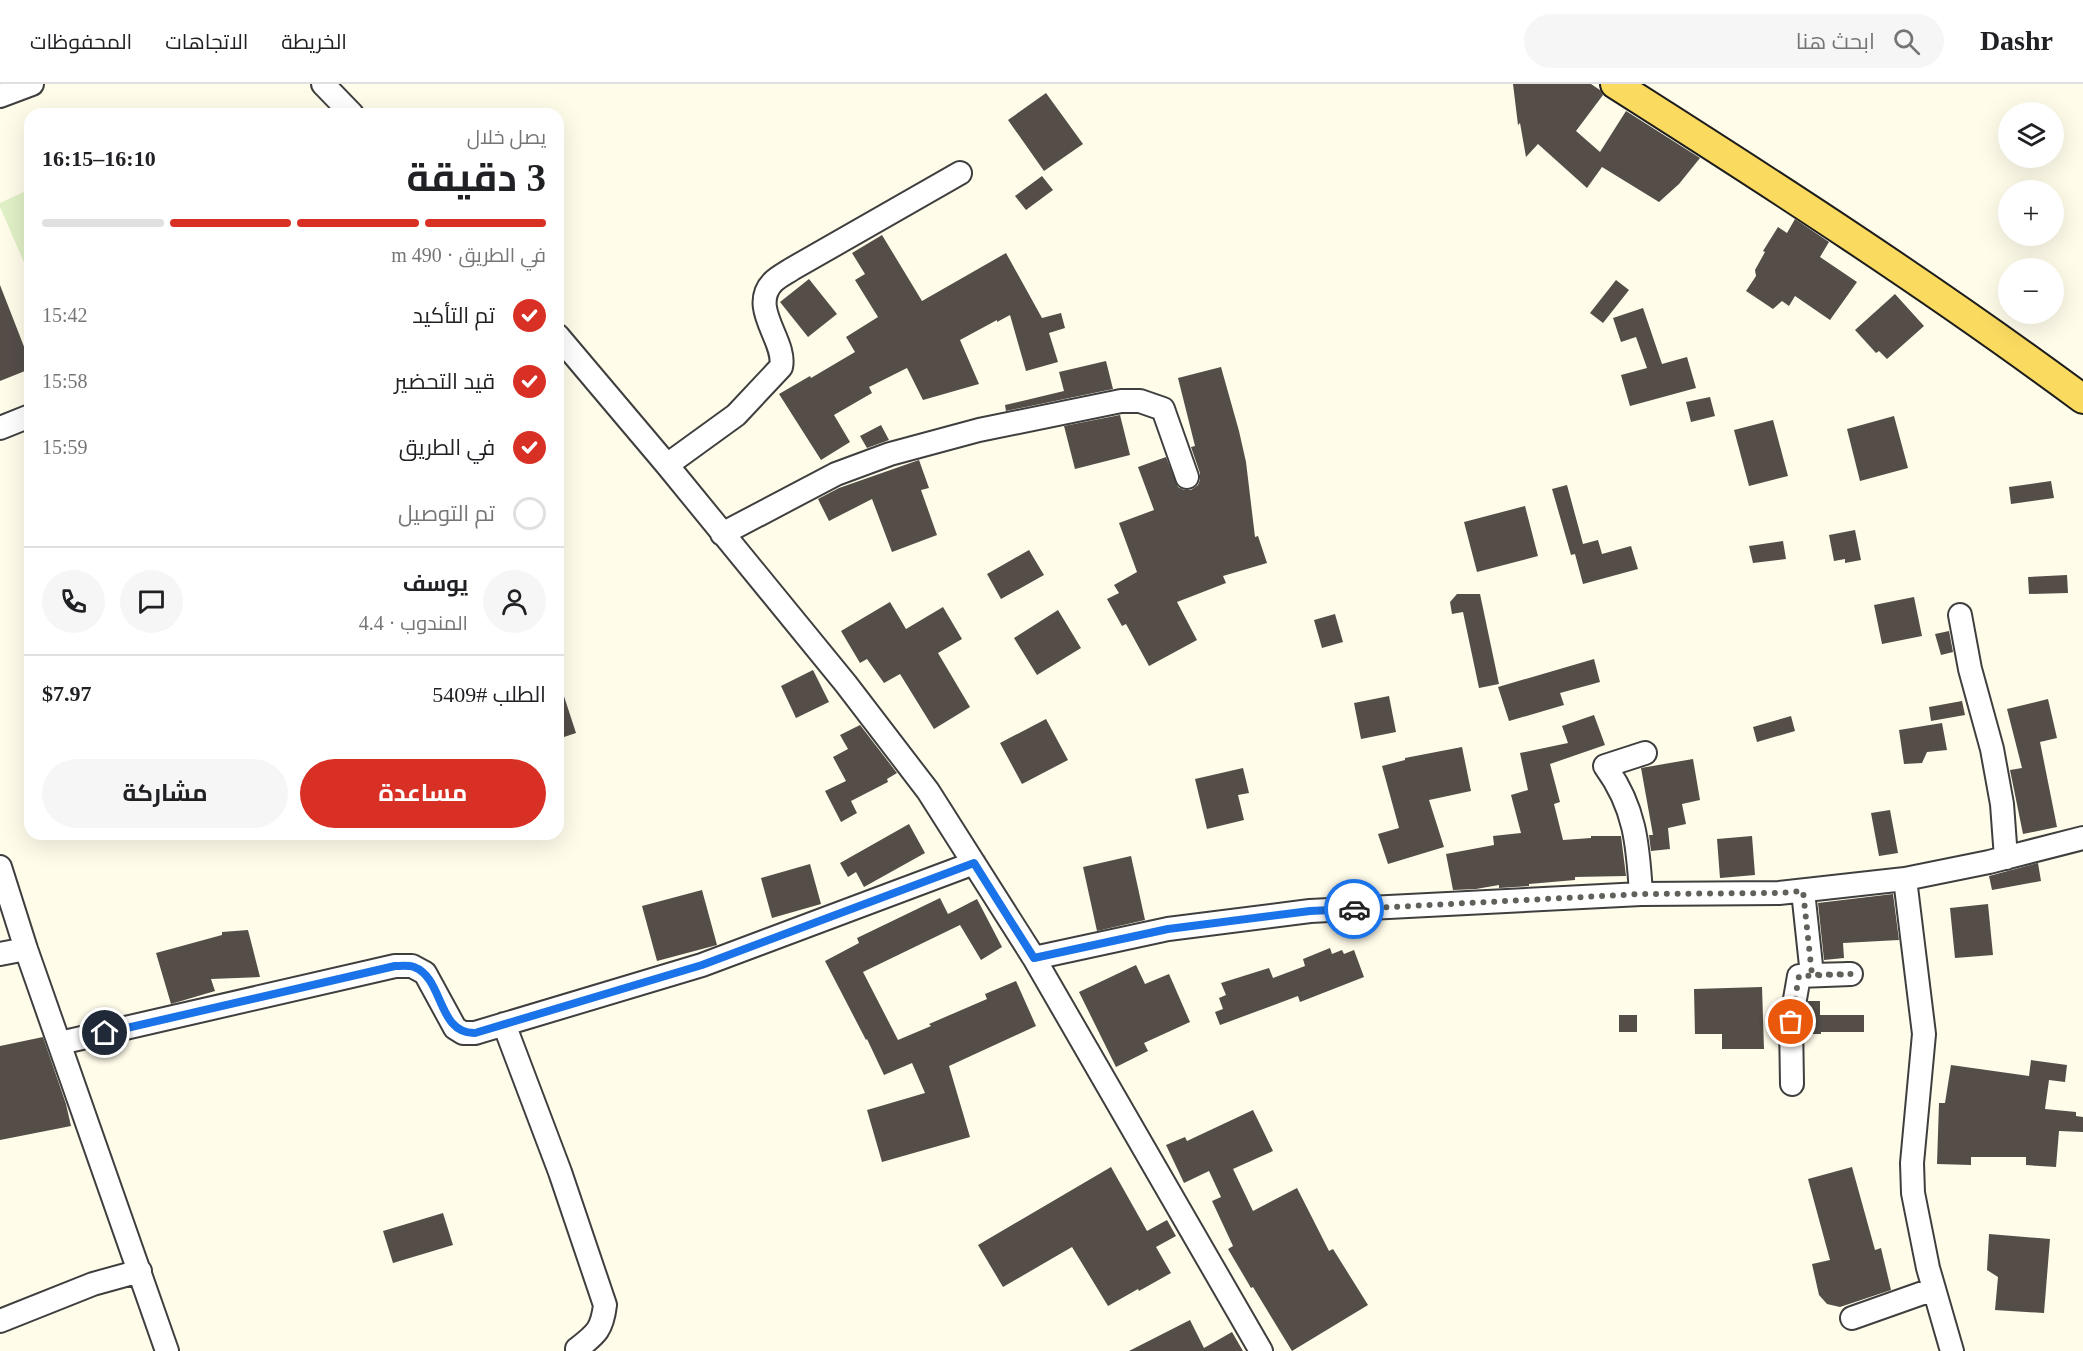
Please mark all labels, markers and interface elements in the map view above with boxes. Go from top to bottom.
search box [1524,14,1944,68]
icon: search [1890,25,1923,58]
text: Dashr [1980,25,2053,56]
text: ابحث هنا [1796,29,1875,54]
text: المحفوظات [30,30,132,54]
text: الاتجاهات [165,30,248,54]
text: الخريطة [281,30,347,54]
map controls [1998,102,2064,324]
button: layers [1998,102,2064,168]
text: يصل خلال [467,126,546,148]
text: 16:10–16:15 [42,146,156,171]
text: 3 دقيقة [406,156,546,199]
button: + [1998,180,2064,246]
text: في الطريق · 490 m [391,244,546,266]
button: − [1998,258,2064,324]
icon: check [513,299,546,332]
text: تم التأكيد [412,303,495,328]
text: 15:42 [42,304,88,326]
icon: check [513,365,546,398]
text: قيد التحضير [394,369,495,394]
text: 15:58 [42,370,88,392]
icon: check [513,431,546,464]
text: في الطريق [399,435,495,460]
text: 15:59 [42,436,88,458]
text: تم التوصيل [398,501,495,526]
button: phone [42,570,105,633]
button: chat [120,570,183,633]
button: person [483,570,546,633]
text: يوسف [403,571,468,596]
text: المندوب · 4.4 [359,612,468,634]
text: $7.97 [42,681,92,706]
text: الطلب #5409 [432,682,546,707]
button: مشاركة [42,759,288,828]
button: مساعدة [300,759,546,828]
courier [1324,879,1384,939]
icon: car [1338,893,1371,926]
pin [1765,996,1816,1047]
icon: bag [1774,1005,1807,1038]
pin [79,1007,130,1058]
icon: home [88,1016,121,1049]

